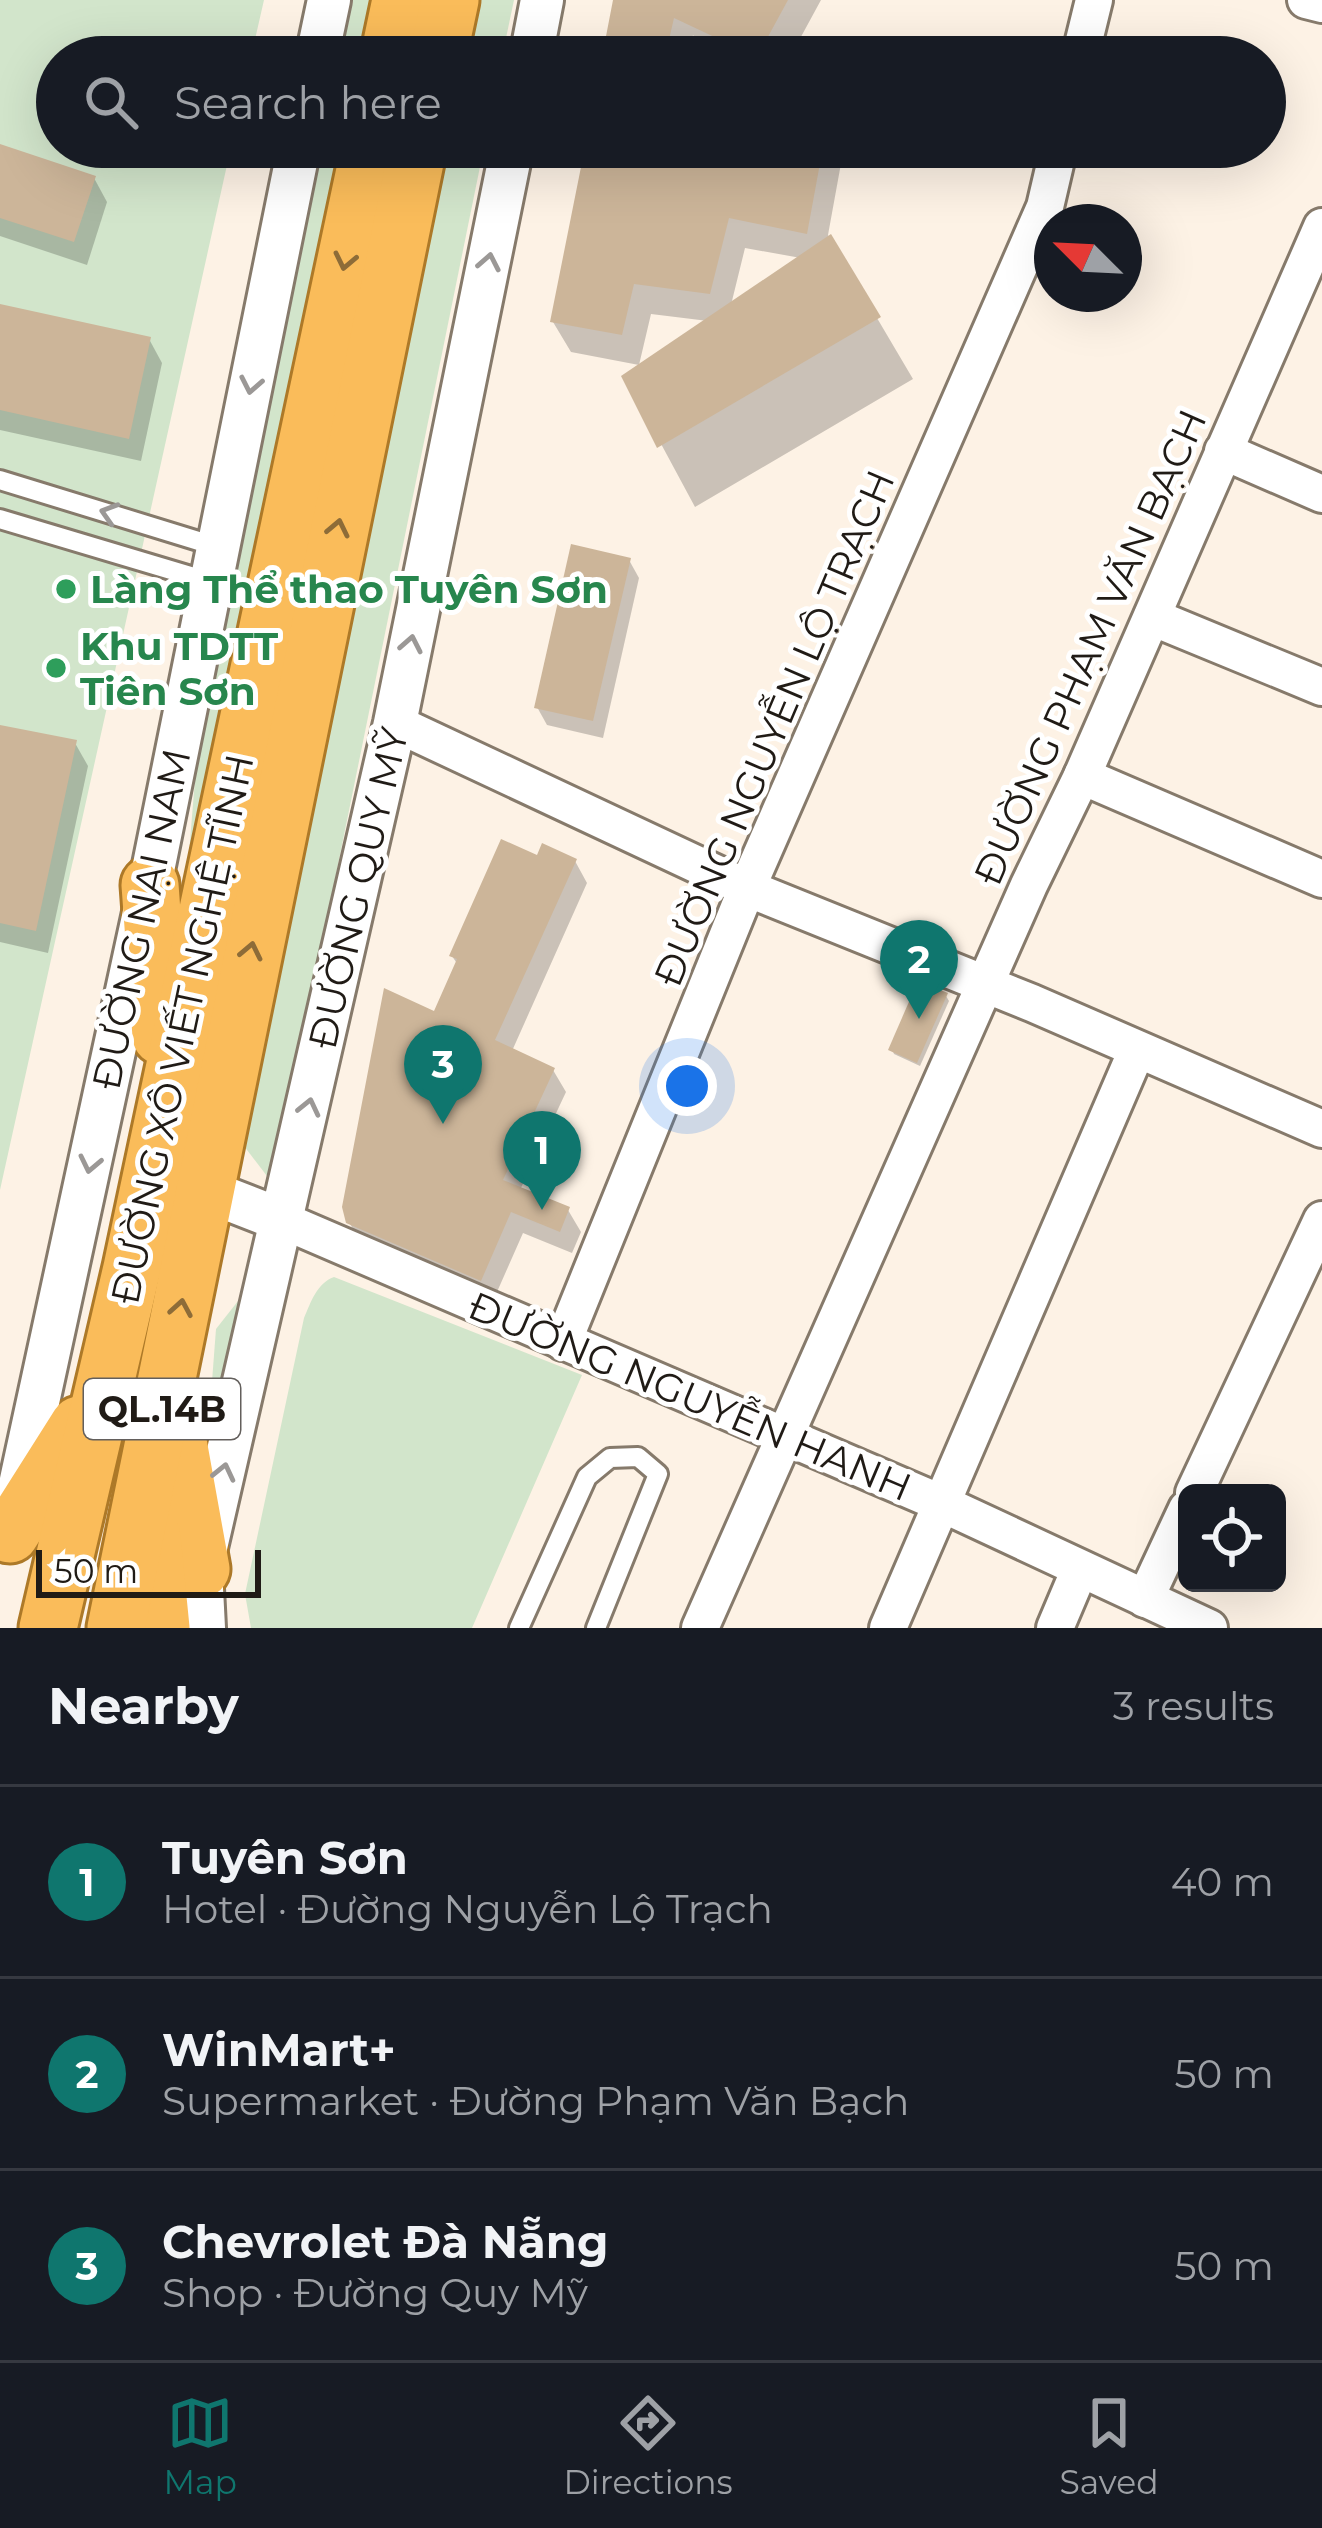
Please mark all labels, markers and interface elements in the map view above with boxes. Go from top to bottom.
search box [36,36,1286,168]
icon: search [78,69,144,135]
text: Search here [174,75,442,130]
north arrow [1034,204,1142,312]
one-way arrow [334,251,359,271]
one-way arrow [475,253,501,273]
one-way arrow [239,375,265,395]
street label: ĐƯỜNG PHẠM VĂN BẠCH [963,402,1217,892]
street label: ĐƯỜNG NGUYỄN LỘ TRẠCH [642,462,905,993]
one-way arrow [99,503,120,528]
one-way arrow [324,518,349,538]
place label: Làng Thể thao Tuyên Sơn [90,565,608,613]
marker: Làng Thể thao Tuyên Sơn [53,576,79,602]
place label: Khu TDTT Tiên Sơn [80,622,278,715]
one-way arrow [398,635,423,655]
marker: Khu TDTT Tiên Sơn [43,655,69,681]
street label: ĐƯỜNG QUY MỸ [298,723,418,1053]
street label: ĐƯỜNG NẠI NAM [81,744,201,1094]
street label: ĐƯỜNG XÔ VIẾT NGHỆ TĨNH [100,750,264,1308]
pin: 2 [880,920,958,1019]
one-way arrow [237,941,263,961]
pin: 3 [404,1025,482,1124]
your location [657,1056,717,1116]
one-way arrow [296,1098,321,1118]
pin: 1 [503,1111,581,1210]
one-way arrow [78,1153,103,1173]
street label: ĐƯỜNG NGUYỄN HANH [462,1280,919,1511]
one-way arrow [167,1298,193,1318]
road number: QL.14B [84,1379,240,1439]
one-way arrow [210,1462,235,1482]
map controls [1178,1484,1286,1592]
button: locate [1178,1484,1286,1592]
scale bar [36,1544,261,1597]
text: 50 m [54,1551,138,1591]
text: Nearby [48,1675,239,1737]
text: 3 results [1113,1682,1274,1730]
text: Tuyên Sơn [162,1830,408,1885]
text: 1 [79,1858,95,1906]
text: 40 m [1171,1858,1274,1906]
text: Hotel · Đường Nguyễn Lộ Trạch [162,1885,773,1933]
text: WinMart+ [162,2022,396,2077]
text: 2 [75,2050,99,2098]
text: 50 m [1175,2050,1274,2098]
text: Supermarket · Đường Phạm Văn Bạch [162,2077,909,2125]
text: Chevrolet Đà Nẵng [162,2214,609,2269]
text: 3 [75,2242,99,2290]
text: 50 m [1175,2242,1274,2290]
text: Shop · Đường Quy Mỹ [162,2269,588,2317]
tab: Map [163,2390,237,2502]
tab: Directions [564,2390,733,2502]
tab: Saved [1059,2390,1159,2502]

